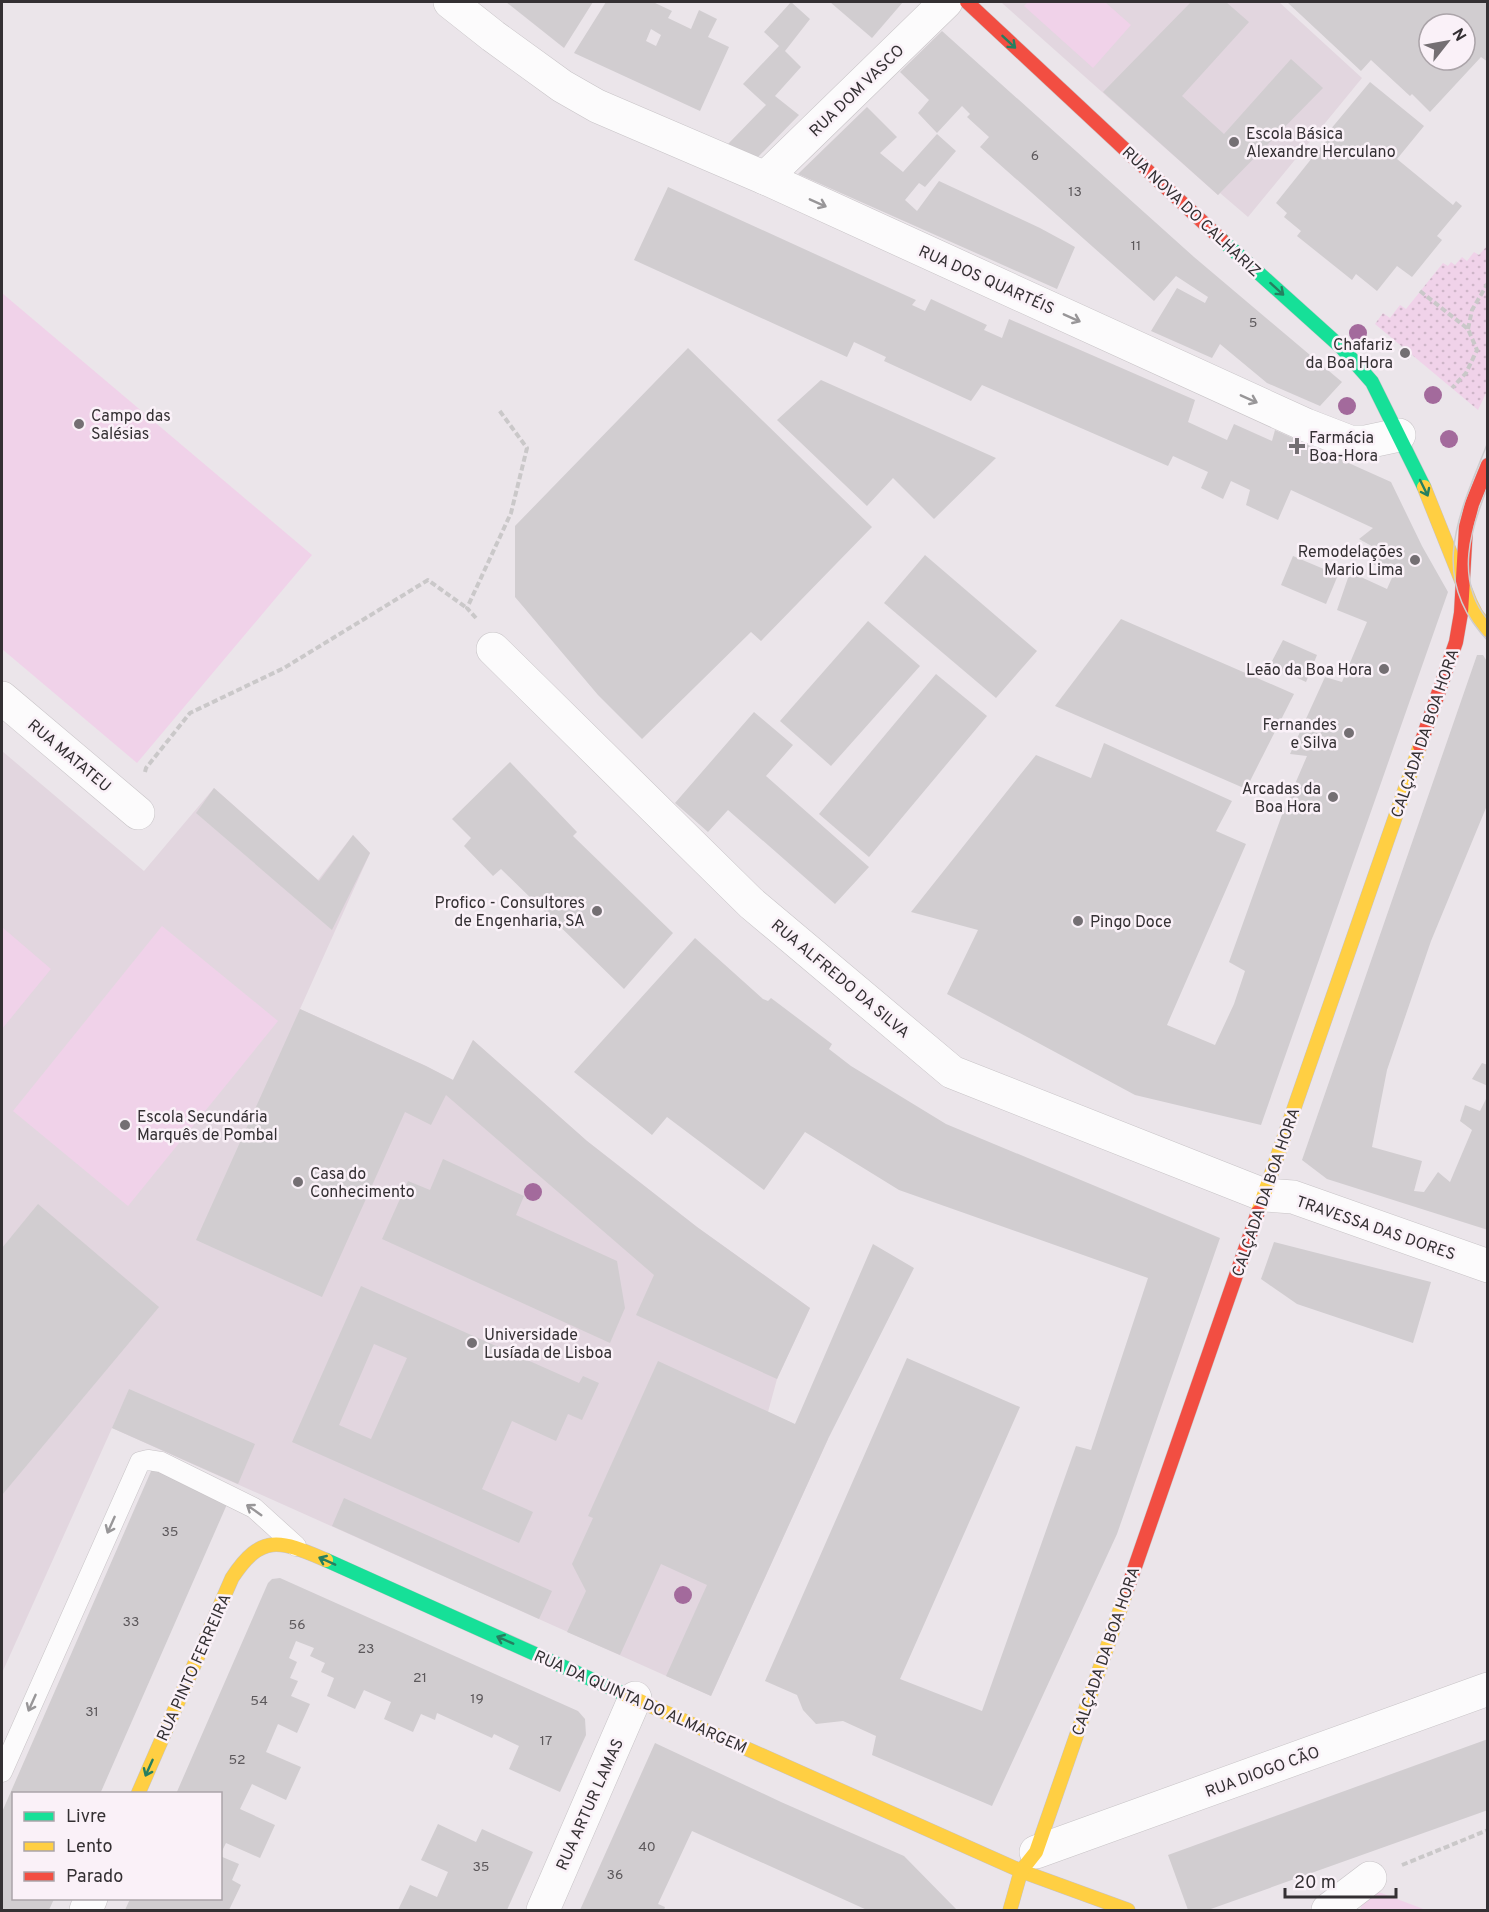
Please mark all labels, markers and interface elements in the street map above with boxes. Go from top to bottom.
north arrow [1417,12,1477,72]
text: N [1447,25,1470,45]
one-way arrow [1001,35,1016,49]
street label: RUA DOM VASCO [806,41,909,142]
place label: Escola Básica Alexandre Herculano [1246,125,1396,163]
marker: Escola Básica Alexandre Herculano [1227,135,1241,149]
street label: RUA NOVA DO CALHARIZ [1117,143,1264,282]
house number: 6 [1031,148,1039,165]
house number: 13 [1068,184,1082,201]
one-way arrow [809,198,827,209]
house number: 11 [1131,238,1141,255]
street label: RUA DOS QUARTÉIS [915,240,1058,320]
one-way arrow [1269,282,1284,296]
one-way arrow [1062,313,1081,324]
house number: 5 [1249,315,1257,332]
place label: Chafariz da Boa Hora [1305,336,1393,374]
marker: Chafariz da Boa Hora [1398,346,1412,360]
one-way arrow [1240,393,1258,405]
place label: Campo das Salésias [91,407,171,445]
marker: Campo das Salésias [72,417,86,431]
place label: Farmácia Boa-Hora [1309,429,1378,467]
marker: Farmácia Boa-Hora [1290,439,1304,453]
one-way arrow [1419,478,1430,496]
place label: Remodelações Mario Lima [1298,543,1403,581]
marker: Remodelações Mario Lima [1408,553,1422,567]
street label: CALÇADA DA BOA HORA [1388,646,1464,821]
place label: Leão da Boa Hora [1246,661,1372,681]
marker: Leão da Boa Hora [1377,662,1391,676]
street label: RUA MATATEU [23,716,115,797]
place label: Fernandes e Silva [1262,716,1337,754]
marker: Fernandes e Silva [1342,726,1356,740]
place label: Arcadas da Boa Hora [1242,780,1321,818]
marker: Arcadas da Boa Hora [1326,790,1340,804]
place label: Profico - Consultores de Engenharia, SA [435,894,585,932]
marker: Profico - Consultores de Engenharia, SA [590,904,604,918]
place label: Pingo Doce [1090,913,1172,933]
marker: Pingo Doce [1071,914,1085,928]
street label: RUA ALFREDO DA SILVA [766,916,913,1043]
street label: CALÇADA DA BOA HORA [1229,1105,1305,1280]
place label: Escola Secundária Marquês de Pombal [137,1108,278,1146]
marker: Escola Secundária Marquês de Pombal [118,1118,132,1132]
place label: Casa do Conhecimento [310,1165,415,1203]
marker: Casa do Conhecimento [291,1175,305,1189]
street label: TRAVESSA DAS DORES [1293,1192,1458,1266]
place label: Universidade Lusíada de Lisboa [484,1326,612,1364]
marker: Universidade Lusíada de Lisboa [465,1336,479,1350]
one-way arrow [245,1503,262,1516]
one-way arrow [105,1516,116,1534]
house number: 35 [161,1524,179,1541]
one-way arrow [318,1554,336,1566]
street label: CALÇADA DA BOA HORA [1069,1564,1145,1739]
street label: RUA PINTO FERREIRA [153,1591,236,1745]
house number: 33 [123,1614,139,1631]
house number: 56 [288,1617,306,1634]
one-way arrow [496,1634,514,1646]
house number: 23 [358,1641,375,1658]
street label: RUA DA QUINTA DO ALMARGEM [531,1647,750,1759]
house number: 21 [413,1670,427,1687]
house number: 19 [470,1691,484,1708]
house number: 54 [250,1693,268,1710]
one-way arrow [26,1694,37,1712]
house number: 31 [85,1704,99,1721]
house number: 17 [540,1733,552,1750]
street label: RUA ARTUR LAMAS [553,1736,629,1874]
street label: RUA DIOGO CÃO [1202,1740,1323,1803]
house number: 52 [228,1752,246,1769]
one-way arrow [143,1758,154,1776]
legend [12,1792,222,1900]
text: Livre [66,1806,106,1829]
text: Lento [66,1836,112,1859]
house number: 40 [638,1839,656,1856]
house number: 35 [472,1859,490,1876]
scale bar [1285,1861,1396,1899]
text: Parado [66,1866,123,1889]
house number: 36 [607,1867,623,1884]
text: 20 m [1294,1872,1336,1895]

